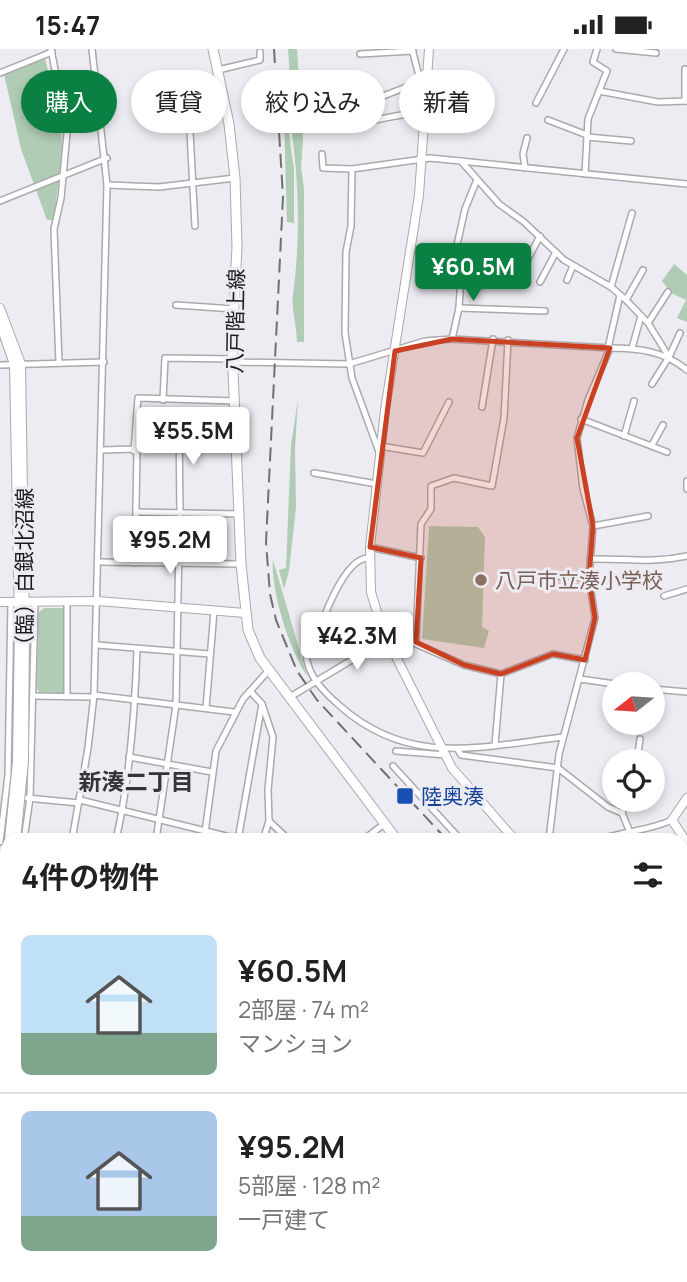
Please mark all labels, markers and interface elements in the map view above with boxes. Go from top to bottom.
text: 15:47 [35,7,100,43]
chip: 購入 [21,70,117,133]
chip: 賃貸 [131,70,227,133]
chip: 絞り込み [241,70,385,133]
chip: 新着 [399,70,495,133]
pin: ¥60.5M [416,243,530,303]
text: ¥60.5M [431,250,515,282]
street label: 八戸階上線 [220,268,250,374]
pin: ¥55.5M [136,407,250,467]
text: ¥55.5M [152,414,234,446]
street label: （臨）白銀北沼線 [10,488,38,656]
pin: ¥95.2M [113,517,227,576]
text: ¥95.2M [129,523,211,555]
place label: 八戸市立湊小学校 [495,566,663,594]
marker: 八戸市立湊小学校 [473,572,489,588]
pin: ¥42.3M [300,613,414,672]
text: ¥42.3M [317,619,397,651]
north arrow [602,672,665,735]
map controls [602,672,665,812]
button: locate [602,749,665,812]
district label: 新湊二丁目 [79,765,194,797]
place label: 陸奥湊 [421,782,484,810]
marker: 陸奥湊 [395,786,415,806]
text: 4件の物件 [21,856,159,897]
icon: filters [629,856,667,894]
text: ¥60.5M [238,950,347,991]
icon: home [77,963,161,1047]
text: 2部屋 · 74 m² [238,993,369,1025]
text: マンション [238,1027,353,1059]
text: ¥95.2M [238,1126,345,1167]
icon: home [77,1139,161,1223]
text: 5部屋 · 128 m² [238,1169,380,1201]
text: 一戸建て [238,1203,330,1235]

